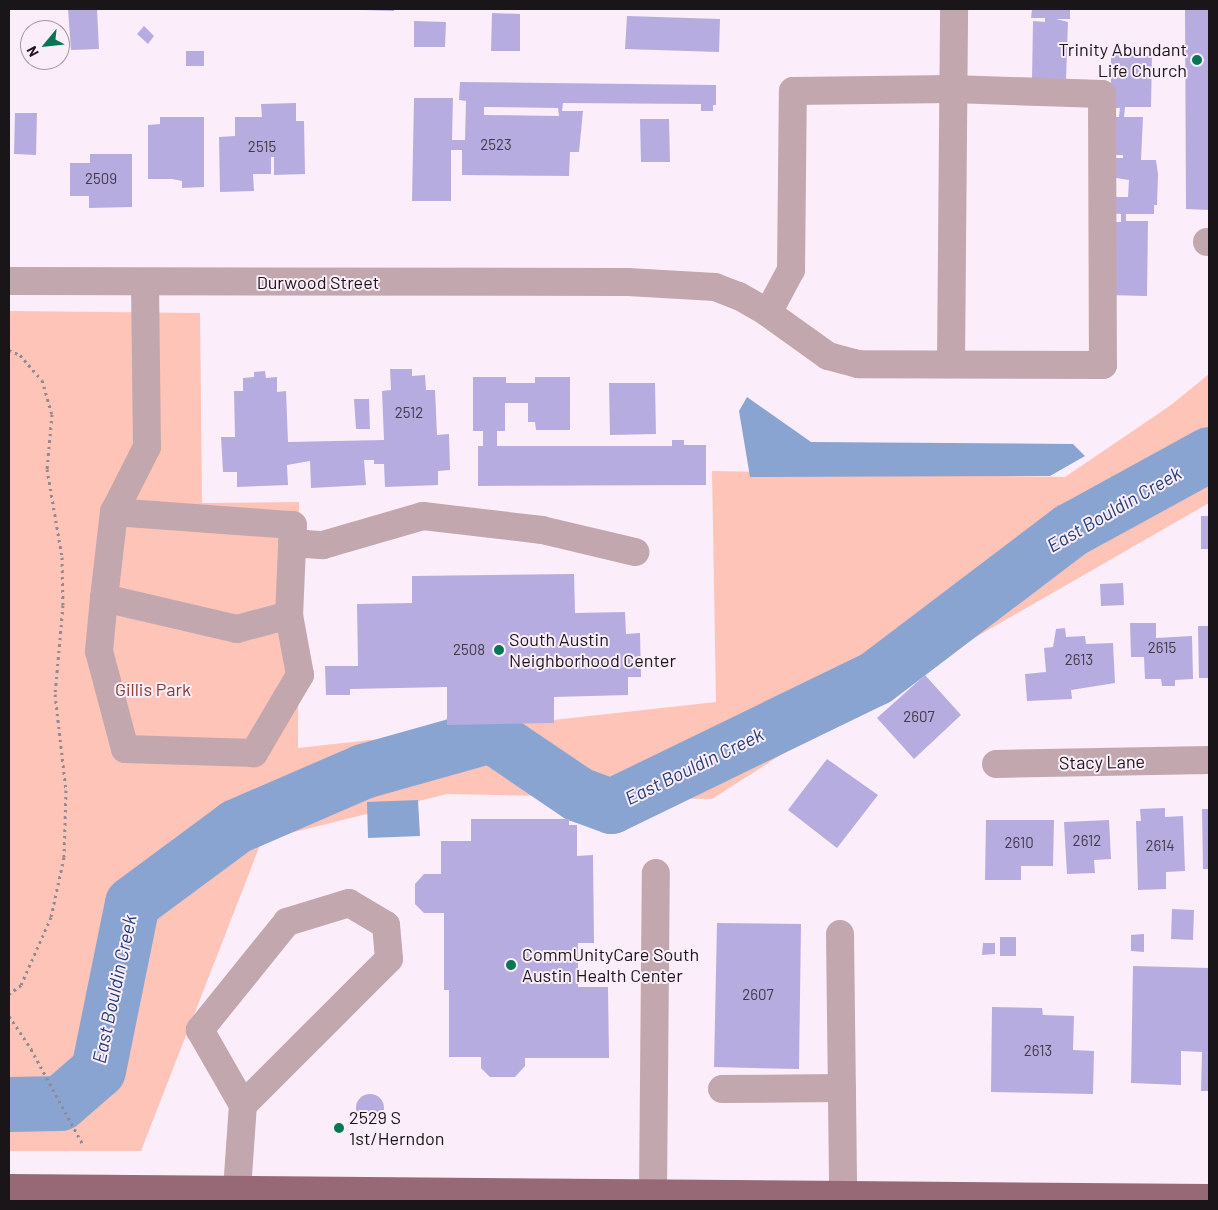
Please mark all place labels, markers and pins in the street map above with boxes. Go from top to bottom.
place label: Trinity Abundant Life Church [1059,39,1187,82]
marker: Trinity Abundant Life Church [1191,54,1203,66]
place label: South Austin Neighborhood Center [509,629,676,672]
marker: South Austin Neighborhood Center [493,644,505,656]
place label: CommUnityCare South Austin Health Center [522,944,699,986]
marker: CommUnityCare South Austin Health Center [504,958,518,972]
place label: 2529 S 1st/Herndon [349,1107,445,1150]
marker: 2529 S 1st/Herndon [333,1122,345,1134]

